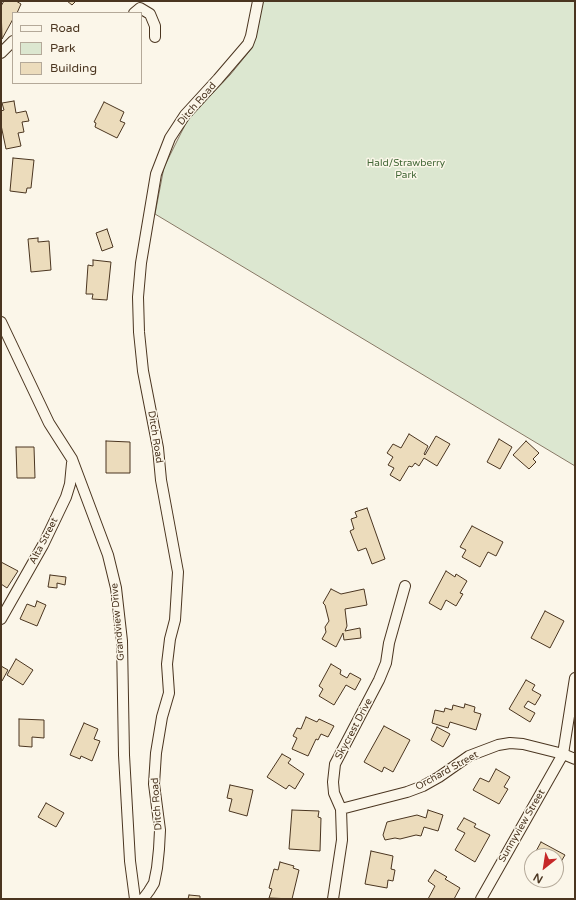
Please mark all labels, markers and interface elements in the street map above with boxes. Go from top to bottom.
legend [12,12,142,84]
text: Road [50,21,80,35]
text: Park [50,41,76,55]
text: Building [50,61,97,75]
street label: Ditch Road [175,80,219,128]
park label: Hald/Strawberry Park [367,157,445,180]
street label: Ditch Road [145,410,165,464]
street label: Alta Street [27,516,61,566]
street label: Grandview Drive [109,583,127,661]
street label: Skycrest Drive [333,696,375,762]
street label: Orchard Street [414,749,480,793]
street label: Ditch Road [149,777,165,831]
street label: Sunnyview Street [496,787,548,865]
north arrow [524,848,564,888]
text: N [531,870,545,886]

